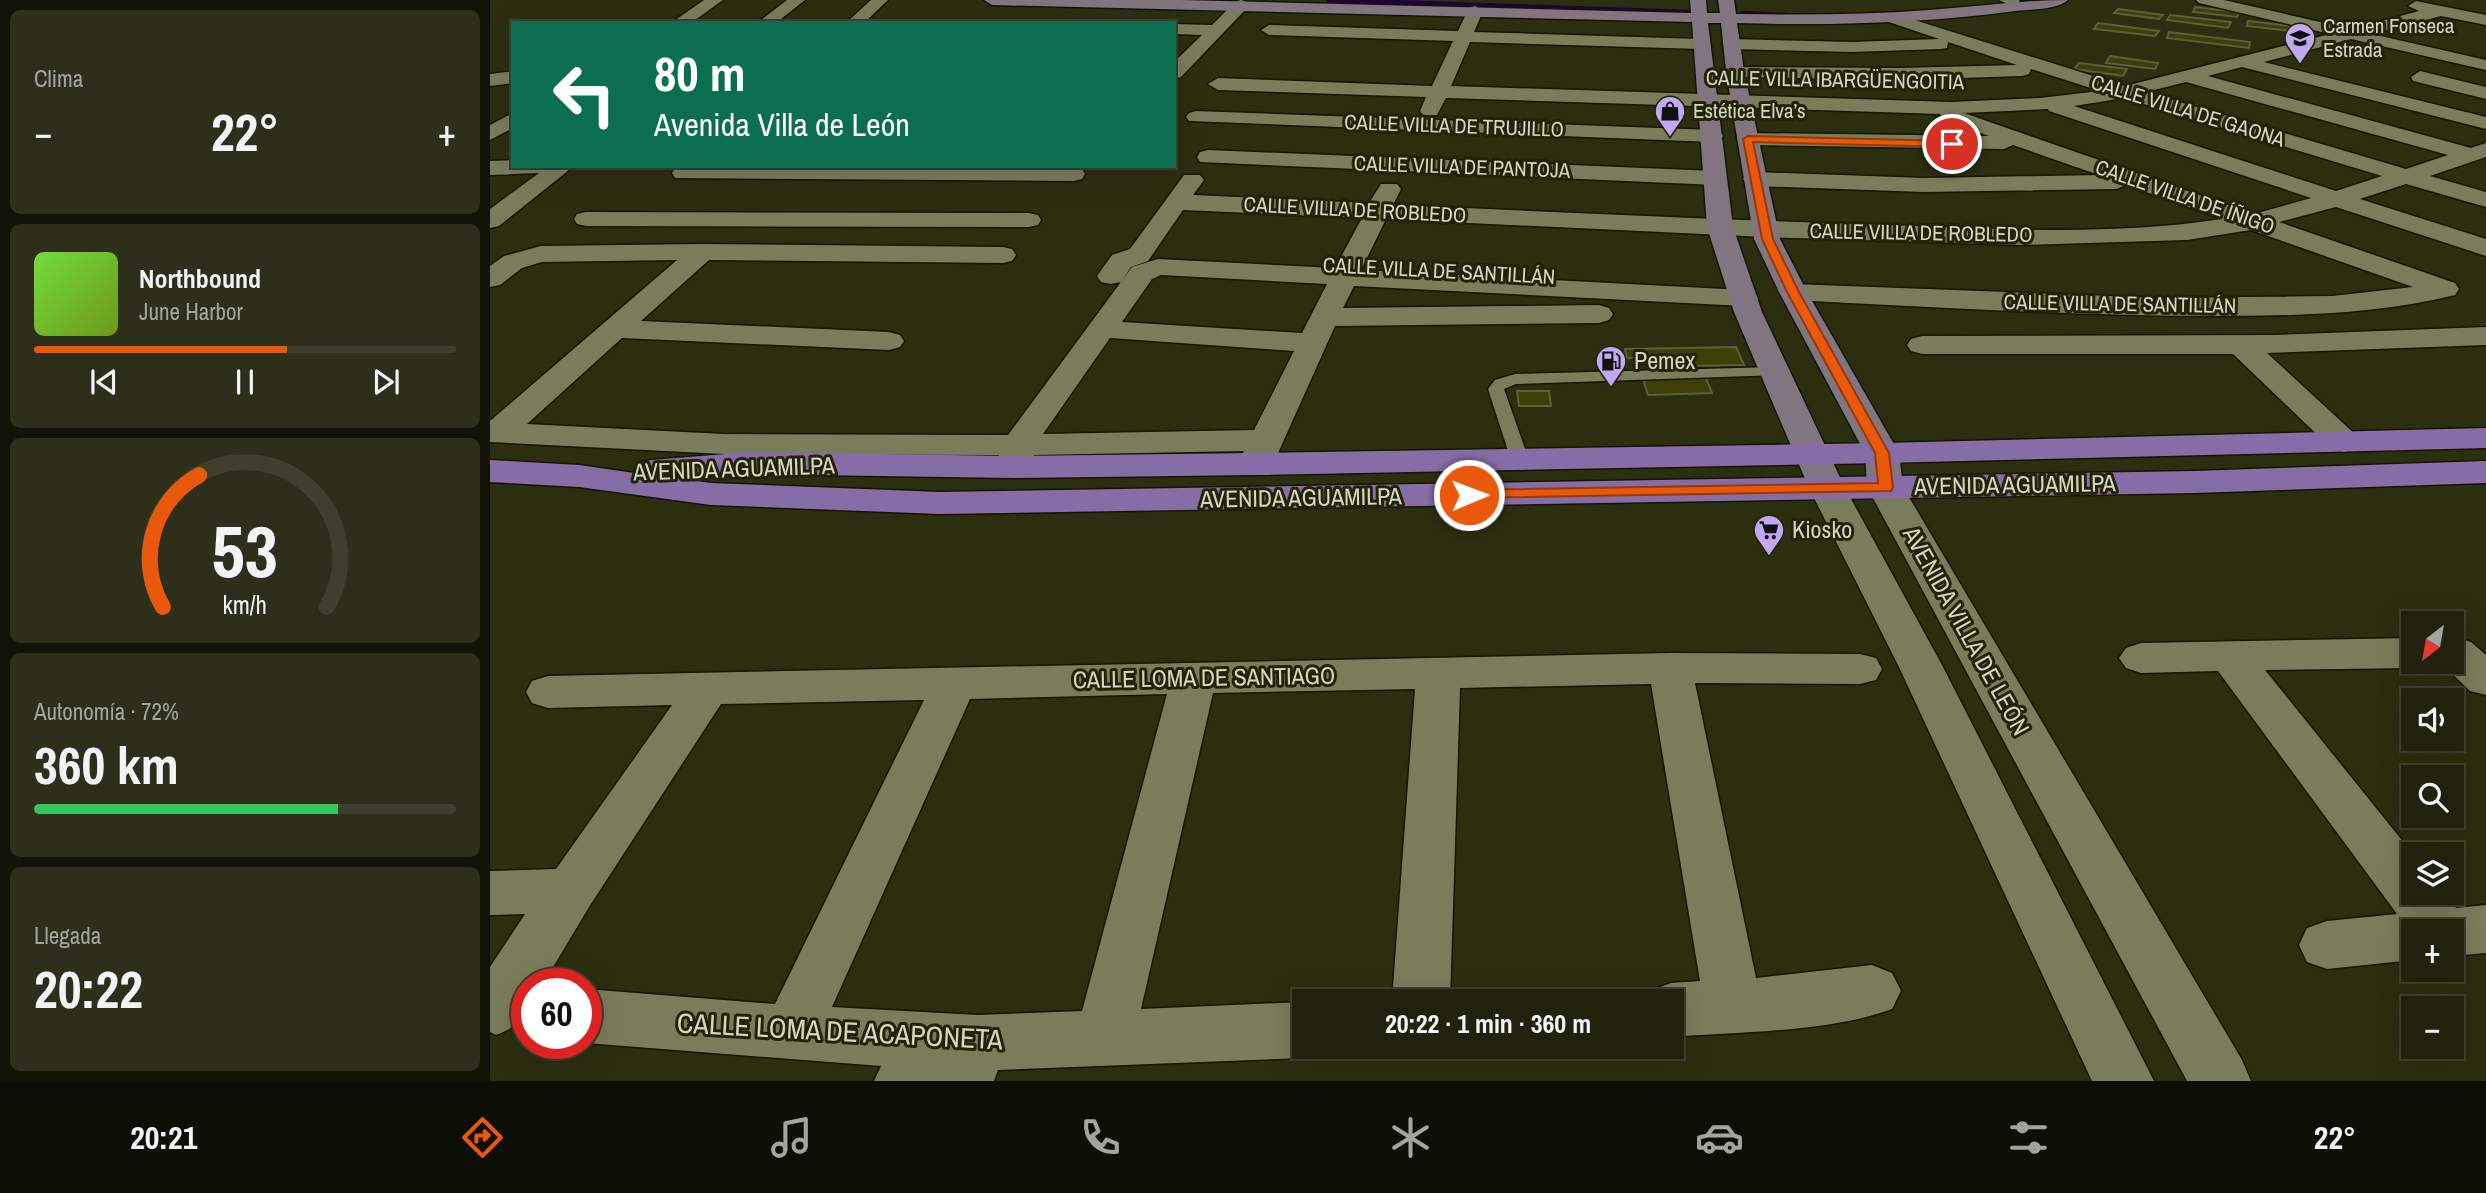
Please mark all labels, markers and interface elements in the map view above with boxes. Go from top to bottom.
place label: Carmen Fonseca Estrada [2323,11,2455,64]
school or university icon: Carmen Fonseca Estrada [2283,21,2317,65]
text: 80 m [654,40,746,106]
icon: left [539,49,630,140]
text: Clima [34,63,83,94]
street label: CALLE VILLA IBARGÜENGOITIA [1706,63,1965,96]
street label: CALLE VILLA DE GAONA [2088,67,2289,154]
shop icon: Estética Elva’s [1653,94,1687,138]
place label: Estética Elva’s [1693,96,1806,125]
text: 22° [211,97,279,167]
text: Avenida Villa de León [654,103,910,146]
text: − [34,107,52,158]
text: + [438,107,456,158]
street label: CALLE VILLA DE TRUJILLO [1344,107,1564,144]
pin [1922,114,1982,174]
icon: arrive [1933,125,1971,163]
street label: CALLE VILLA DE PANTOJA [1353,148,1571,185]
street label: CALLE VILLA DE ÍÑIGO [2092,152,2279,241]
street label: CALLE VILLA DE ROBLEDO [1243,189,1467,230]
street label: CALLE VILLA DE ROBLEDO [1809,216,2033,249]
street label: CALLE VILLA DE SANTILLÁN [1322,250,1556,291]
text: Northbound [139,261,261,296]
street label: CALLE VILLA DE SANTILLÁN [2003,287,2237,320]
text: June Harbor [139,296,243,327]
fuel station icon: Pemex [1594,344,1628,388]
place label: Pemex [1634,344,1695,376]
icon: previous [85,363,123,401]
icon: pause [226,363,264,401]
icon: next [367,363,405,401]
street label: AVENIDA AGUAMILPA [632,448,836,488]
position arrow [1432,458,1506,532]
street label: AVENIDA AGUAMILPA [1913,466,2117,502]
street label: AVENIDA AGUAMILPA [1199,479,1403,515]
text: 53 [212,502,278,600]
supermarket icon: Kiosko [1752,513,1786,557]
place label: Kiosko [1792,513,1852,545]
street label: AVENIDA VILLA DE LEÓN [1896,520,2038,741]
text: km/h [223,587,267,621]
north arrow [2401,611,2464,674]
map controls [2401,611,2464,1059]
street label: CALLE LOMA DE SANTIAGO [1072,659,1335,695]
button: sound [2401,688,2464,751]
text: Autonomía · 72% [34,696,179,727]
text: 360 km [34,730,179,800]
button: search [2401,765,2464,828]
button: layers [2401,842,2464,905]
button: + [2401,919,2464,982]
text: Llegada [34,920,101,951]
text: 20:22 [34,954,143,1024]
speed limit sign: 60 [511,968,602,1059]
button: − [2401,996,2464,1059]
street label: CALLE LOMA DE ACAPONETA [676,1003,1005,1059]
text: 20:22 · 1 min · 360 m [1385,1006,1591,1041]
icon: directions [458,1113,507,1162]
icon: music [767,1113,816,1162]
icon: phone [1076,1113,1125,1162]
icon: climate [1386,1113,1435,1162]
icon: car [1695,1113,1744,1162]
icon: filters [2004,1113,2053,1162]
text: 20:21 [130,1116,197,1159]
text: 22° [2314,1116,2356,1159]

